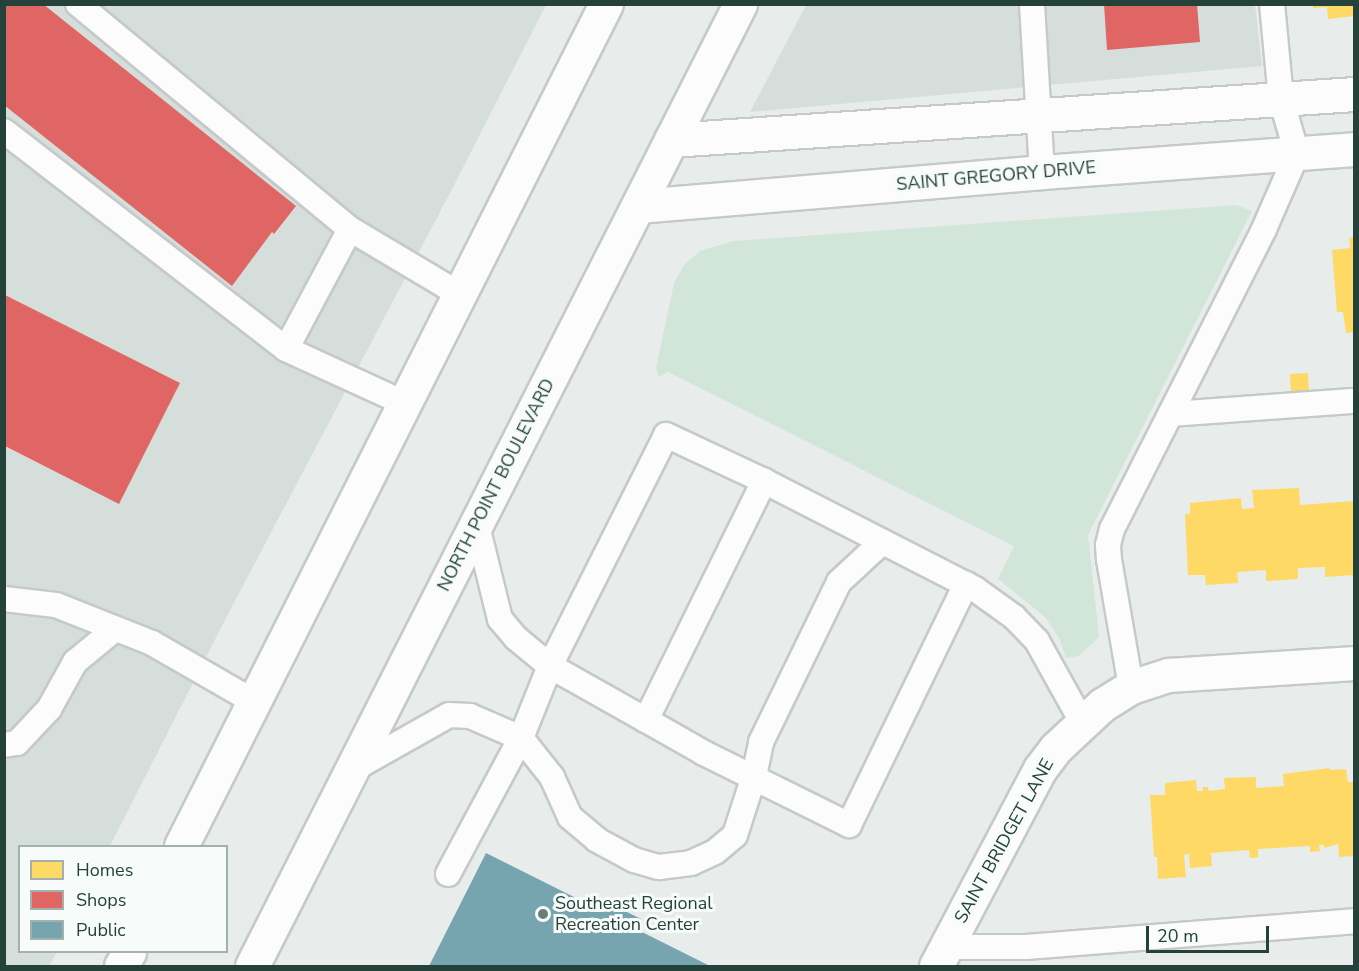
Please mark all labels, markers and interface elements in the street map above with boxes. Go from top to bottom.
street label: SAINT GREGORY DRIVE [895,157,1097,195]
street label: NORTH POINT BOULEVARD [433,375,559,595]
street label: SAINT BRIDGET LANE [950,755,1058,927]
legend [18,845,228,953]
text: Homes [76,858,133,882]
text: Shops [76,888,126,912]
place label: Southeast Regional Recreation Center [555,893,713,936]
marker: Southeast Regional Recreation Center [536,907,550,921]
scale bar [1149,914,1272,952]
text: Public [76,918,126,942]
text: 20 m [1157,924,1199,948]

